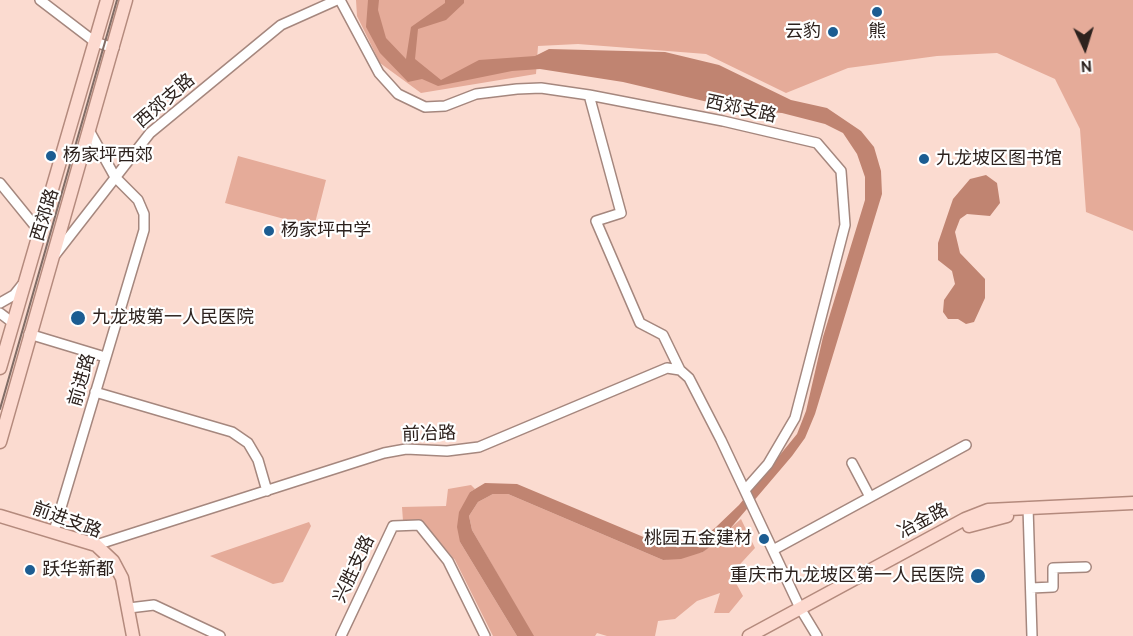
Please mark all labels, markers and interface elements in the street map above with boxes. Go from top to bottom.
marker: 熊 [870,5,884,19]
north arrow [1055,18,1115,78]
place label: 云豹 [785,21,821,43]
place label: 熊 [868,21,886,43]
marker: 云豹 [826,25,840,39]
text: N [1080,57,1093,76]
street label: 西郊支路 [131,69,199,133]
street label: 西郊支路 [704,91,778,127]
place label: 杨家坪西郊 [63,145,153,167]
place label: 九龙坡区图书馆 [936,148,1062,170]
marker: 杨家坪西郊 [44,149,58,163]
marker: 九龙坡区图书馆 [917,152,931,166]
street label: 西郊路 [27,186,63,244]
place label: 杨家坪中学 [281,220,371,242]
marker: 杨家坪中学 [262,224,276,238]
place label: 九龙坡第一人民医院 [92,307,254,329]
marker: 九龙坡第一人民医院 [69,309,87,327]
street label: 前进路 [64,351,100,409]
street label: 前冶路 [402,422,456,446]
street label: 前进支路 [29,498,105,542]
street label: 冶金路 [894,499,952,543]
place label: 桃园五金建材 [644,528,752,550]
street label: 兴胜支路 [329,532,379,606]
marker: 桃园五金建材 [757,532,771,546]
place label: 跃华新都 [42,559,114,581]
marker: 跃华新都 [23,563,37,577]
place label: 重庆市九龙坡区第一人民医院 [730,565,964,587]
marker: 重庆市九龙坡区第一人民医院 [969,567,987,585]

